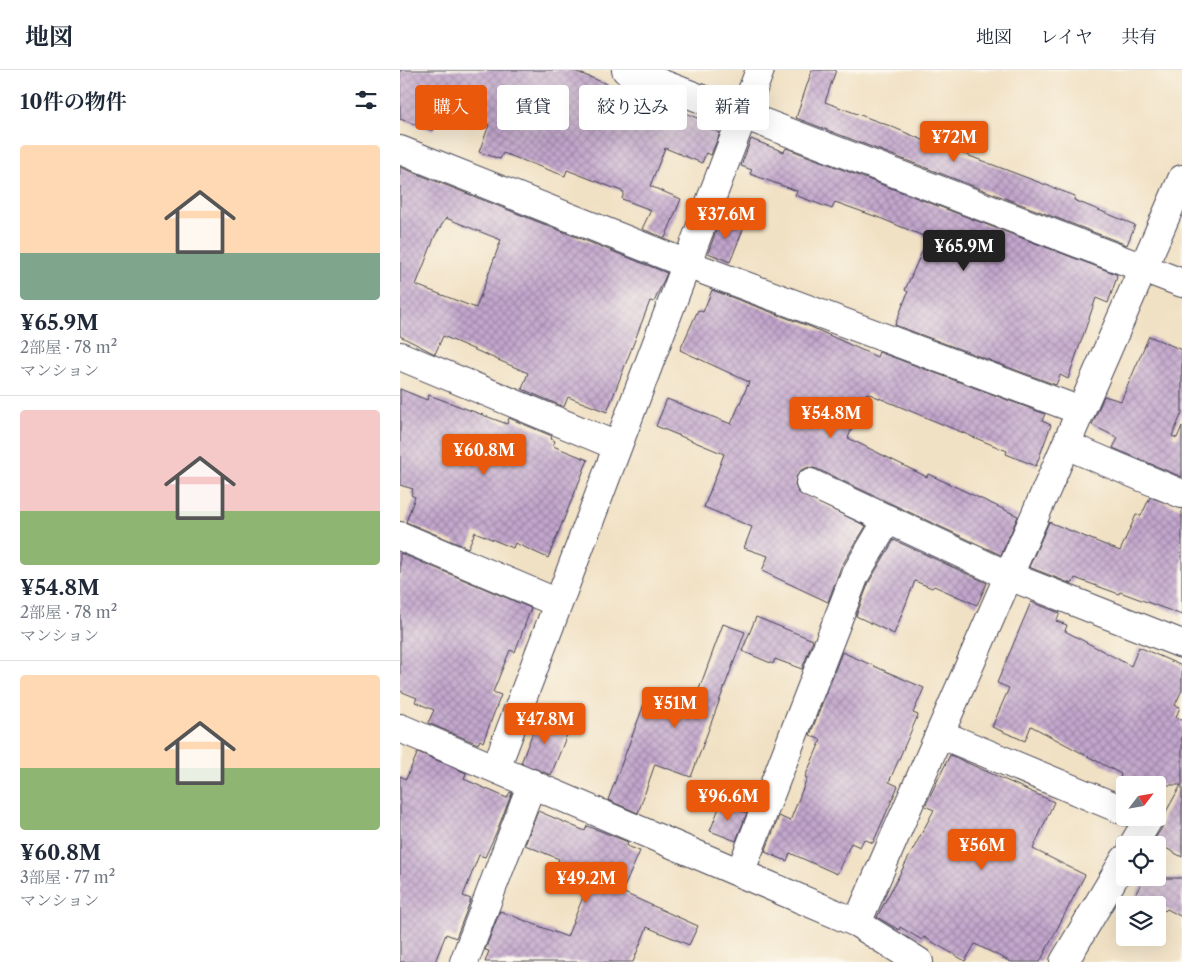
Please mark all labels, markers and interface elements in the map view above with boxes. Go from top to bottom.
text: 地図 [25,22,73,51]
text: 地図 [976,26,1012,48]
text: レイヤ [1040,26,1093,48]
text: 共有 [1121,26,1157,48]
chip: 購入 [415,85,487,130]
chip: 賃貸 [497,85,569,130]
chip: 絞り込み [579,85,687,130]
chip: 新着 [697,85,769,130]
icon: filters [352,86,380,114]
text: 10件の物件 [20,89,127,114]
pin: ¥72M [924,121,984,163]
text: ¥72M [931,127,977,147]
icon: home [155,177,245,267]
pin: ¥37.6M [685,198,767,240]
text: ¥37.6M [697,204,755,224]
pin: ¥65.9M [923,230,1005,272]
text: ¥65.9M [934,236,994,256]
text: ¥65.9M [20,310,99,335]
text: 2部屋 · 78 m² [20,337,117,357]
text: マンション [20,360,99,380]
pin: ¥54.8M [790,396,872,439]
text: ¥54.8M [801,403,861,423]
pin: ¥60.8M [443,434,525,476]
text: ¥60.8M [453,440,515,460]
icon: home [155,443,245,533]
text: ¥54.8M [20,575,99,600]
text: 2部屋 · 78 m² [20,602,117,622]
text: マンション [20,625,99,645]
pin: ¥51M [645,686,705,729]
text: ¥51M [653,693,697,713]
pin: ¥47.8M [504,702,586,745]
icon: home [155,708,245,798]
text: ¥47.8M [515,709,575,729]
north arrow [1116,776,1166,826]
map controls [1116,776,1166,946]
pin: ¥96.6M [687,780,769,822]
text: ¥96.6M [697,786,759,806]
pin: ¥56M [952,828,1012,871]
text: ¥56M [959,835,1005,855]
button: locate [1116,836,1166,886]
text: ¥60.8M [20,840,101,865]
pin: ¥49.2M [545,862,627,904]
text: 3部屋 · 77 m² [20,867,115,887]
text: ¥49.2M [556,868,616,888]
text: マンション [20,890,99,910]
button: layers [1116,896,1166,946]

